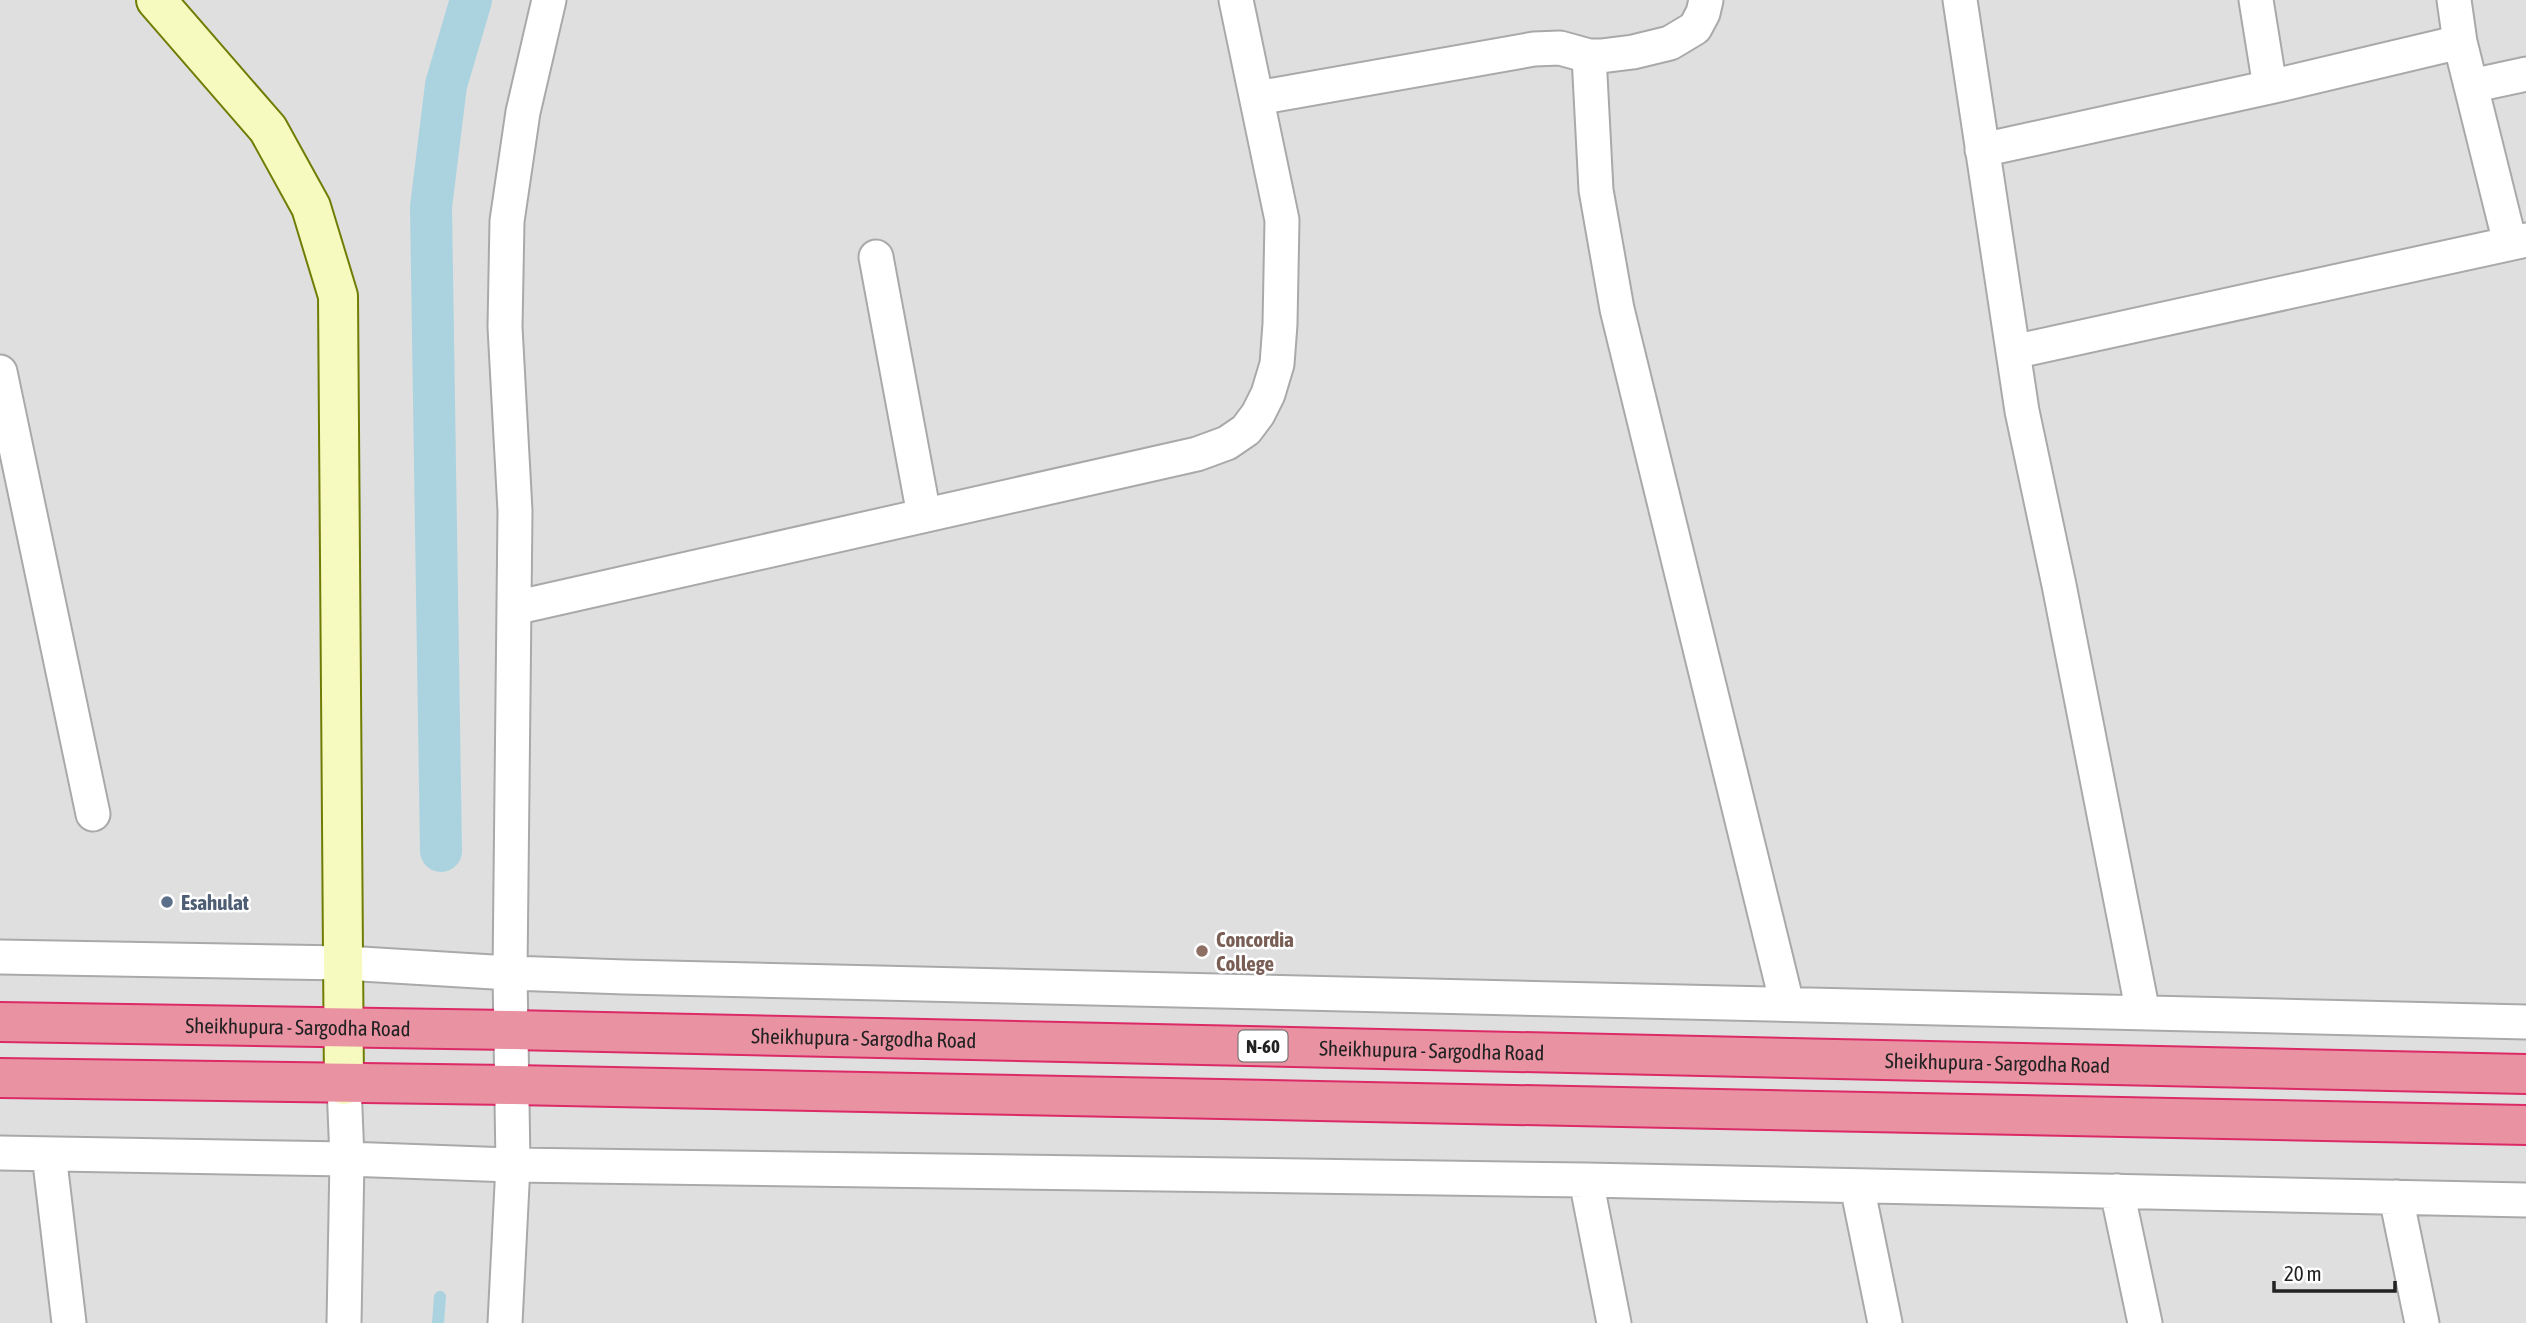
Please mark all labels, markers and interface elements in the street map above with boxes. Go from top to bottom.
place label: Esahulat [181,890,249,914]
marker: Esahulat [159,894,175,910]
place label: Concordia College [1216,927,1294,975]
marker: Concordia College [1194,943,1210,959]
street label: Sheikhupura - Sargodha Road [185,1013,411,1040]
street label: Sheikhupura - Sargodha Road [751,1023,977,1052]
road number: N-60 [1238,1030,1288,1062]
street label: Sheikhupura - Sargodha Road [1319,1036,1545,1065]
street label: Sheikhupura - Sargodha Road [1885,1048,2110,1077]
scale bar [2274,1250,2395,1294]
text: 20 m [2284,1261,2322,1285]

